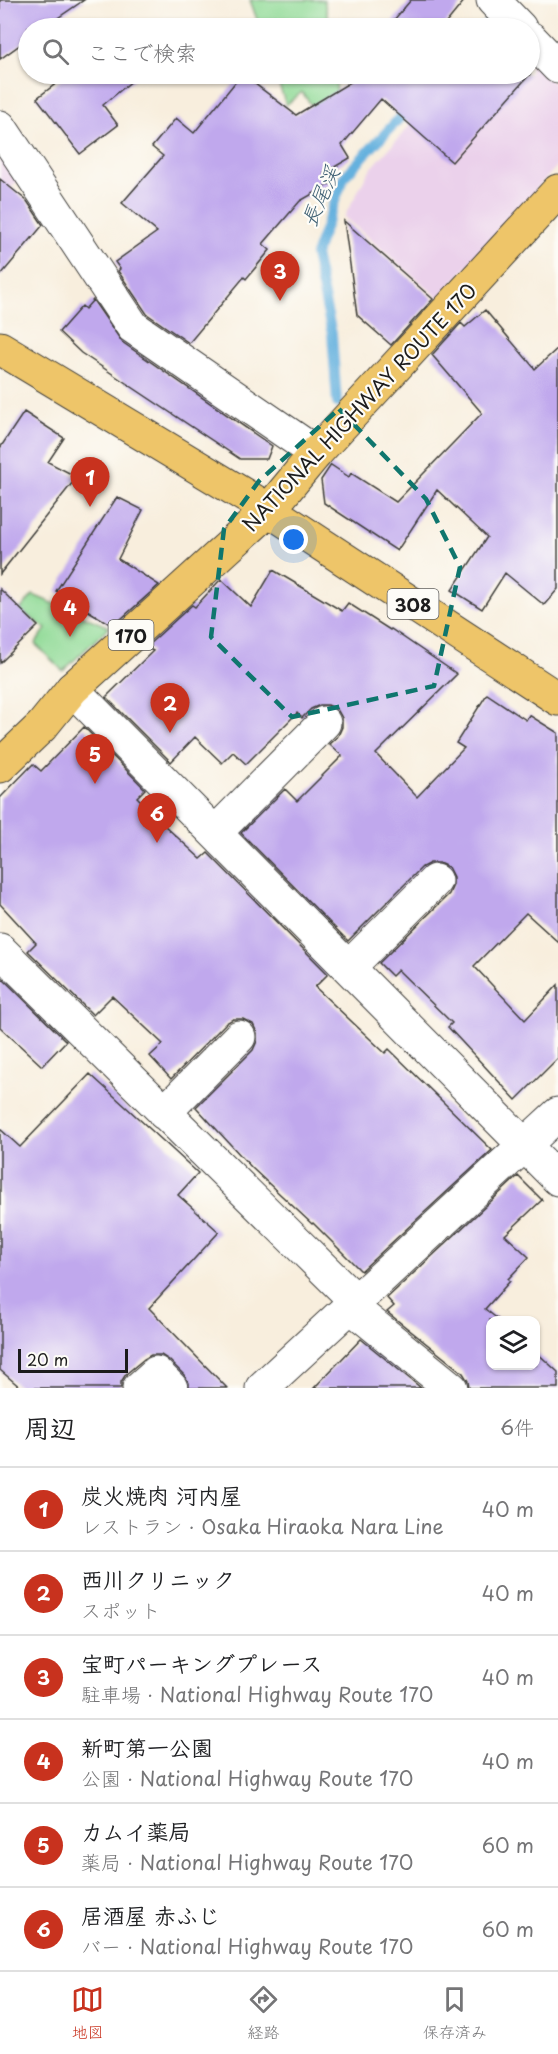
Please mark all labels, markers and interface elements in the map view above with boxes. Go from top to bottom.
search box [18,18,540,84]
icon: search [39,35,72,68]
text: ここで検索 [87,35,197,68]
water label: 長尾渓 [292,160,347,231]
pin: 3 [260,252,300,301]
street label: NATIONAL HIGHWAY ROUTE 170 [235,276,483,538]
pin: 1 [70,458,110,507]
your location [279,525,308,554]
pin: 4 [50,588,90,637]
road number: 308 [388,589,438,619]
road number: 170 [108,620,154,650]
pin: 2 [150,684,190,733]
pin: 5 [76,734,115,784]
pin: 6 [138,794,176,843]
map controls [486,1316,540,1370]
button: layers [486,1316,540,1370]
scale bar [18,1346,128,1374]
text: 20 m [27,1347,68,1371]
text: 周辺 [24,1408,76,1447]
text: 6件 [500,1412,534,1442]
text: 炭火焼肉 河内屋 [81,1478,242,1511]
text: 1 [39,1494,48,1524]
text: 40 m [482,1494,534,1524]
text: レストラン · Osaka Hiraoka Nara Line [81,1511,444,1541]
text: 西川クリニック [81,1562,235,1595]
text: 2 [36,1578,51,1608]
text: 40 m [482,1578,534,1608]
text: スポット [81,1595,161,1625]
text: 宝町パーキングプレース [81,1646,323,1679]
text: 3 [37,1662,50,1692]
text: 40 m [482,1662,534,1692]
text: 駐車場 · National Highway Route 170 [81,1679,433,1709]
text: 新町第一公園 [81,1730,213,1763]
text: 4 [37,1746,50,1776]
text: 40 m [482,1746,534,1776]
text: 公園 · National Highway Route 170 [81,1763,413,1793]
text: カムイ薬局 [81,1814,191,1847]
text: 5 [37,1830,50,1860]
text: 60 m [482,1830,534,1860]
text: 薬局 · National Highway Route 170 [81,1847,413,1877]
text: 居酒屋 赤ふじ [81,1898,220,1931]
text: 6 [36,1914,51,1944]
text: 60 m [482,1914,534,1944]
text: バー · National Highway Route 170 [81,1931,413,1961]
tab: 地図 [71,1983,104,2043]
tab: 経路 [247,1983,280,2043]
tab: 保存済み [423,1983,487,2043]

